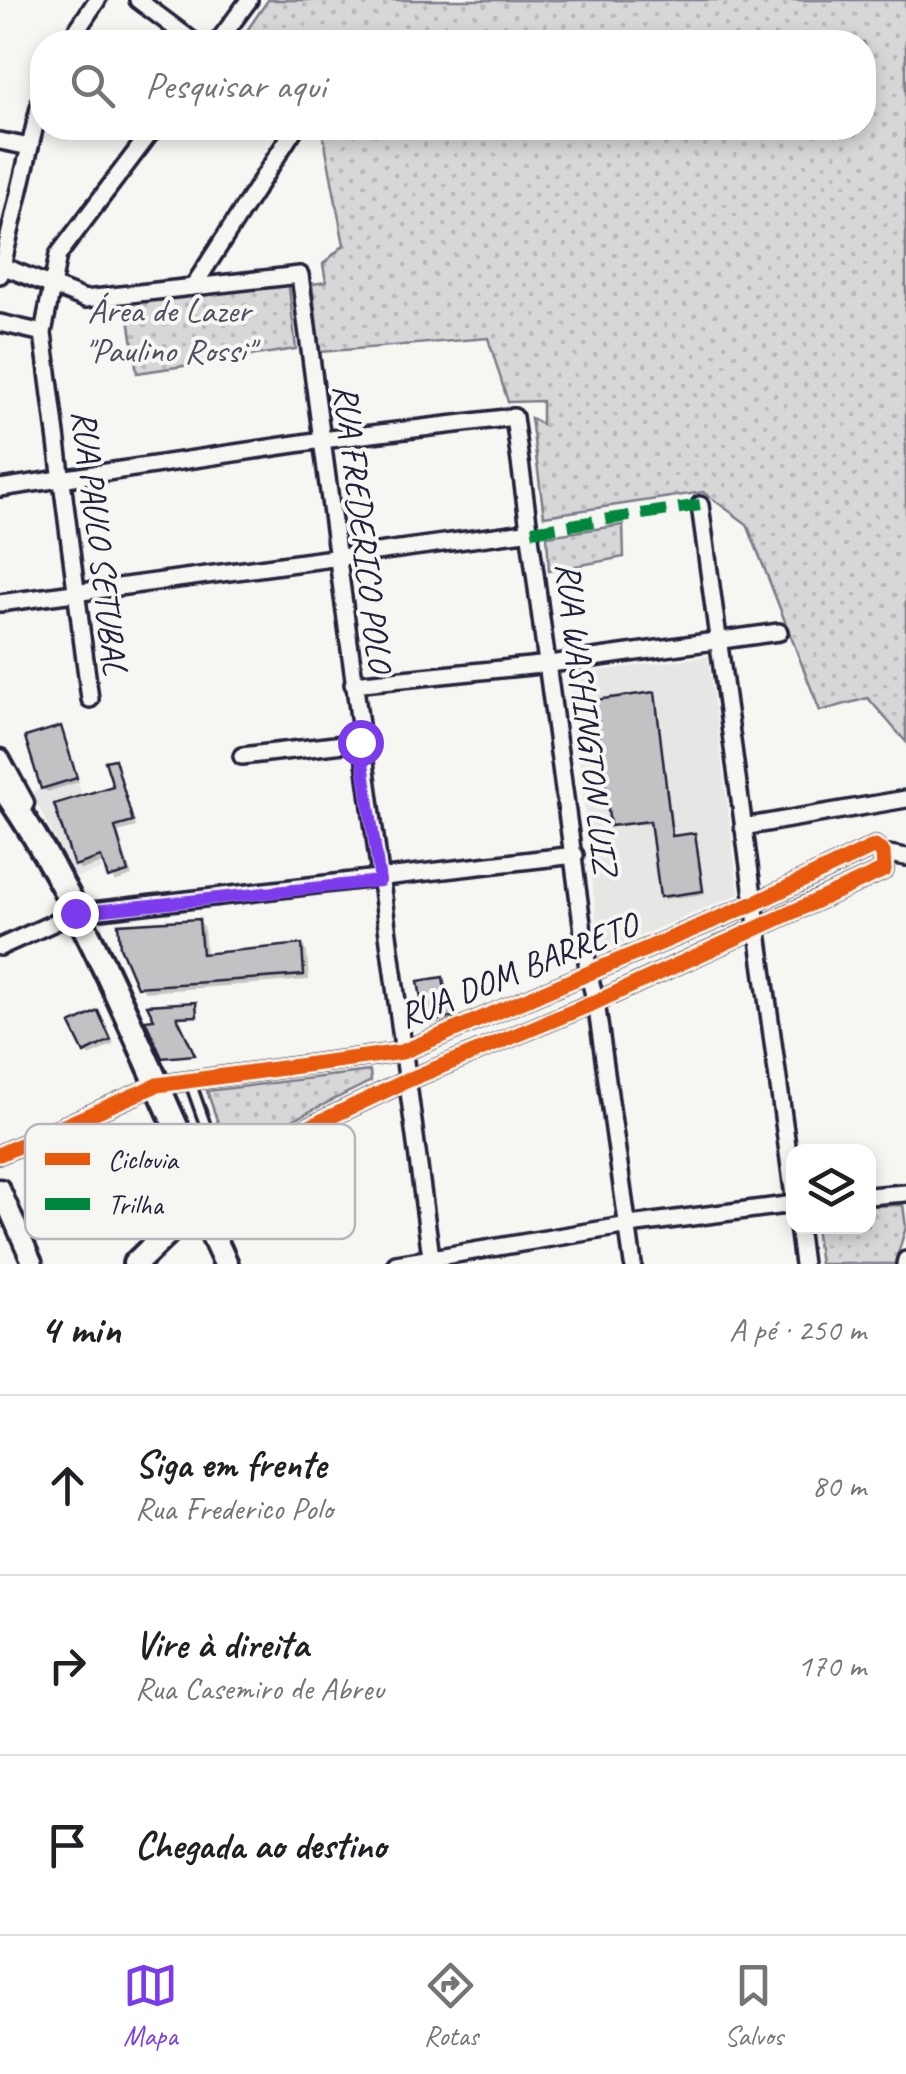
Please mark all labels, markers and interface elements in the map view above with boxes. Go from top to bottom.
search box [30,30,876,140]
icon: search [65,58,120,113]
text: Pesquisar aqui [145,62,326,109]
park label: Área de Lazer "Paulino Rossi" [84,288,261,373]
street label: RUA FREDERICO POLO [323,382,403,678]
street label: RUA PAULO SETUBAL [61,407,139,678]
street label: RUA WASHINGTON LUIZ [546,560,629,881]
route start [338,720,384,766]
route end [53,891,99,937]
street label: RUA DOM BARRETO [392,900,647,1038]
legend [25,1124,355,1239]
text: Ciclovia [108,1142,180,1177]
map controls [786,1144,876,1234]
button: layers [786,1144,876,1234]
text: Trilha [108,1187,164,1222]
text: 4 min [40,1303,120,1356]
text: A pé · 250 m [729,1309,866,1350]
text: Siga em frente [135,1441,326,1488]
icon: ahead [40,1458,95,1513]
text: 80 m [812,1465,866,1506]
text: Rua Frederico Polo [135,1488,333,1529]
text: Vire à direita [135,1621,309,1668]
icon: right [40,1638,95,1693]
text: 170 m [797,1645,866,1686]
text: Rua Casemiro de Abreu [135,1668,384,1709]
icon: arrive [40,1818,95,1873]
text: Chegada ao destino [135,1822,386,1869]
tab: Mapa [123,1958,178,2053]
tab: Rotas [423,1958,478,2053]
tab: Salvos [724,1958,783,2053]

